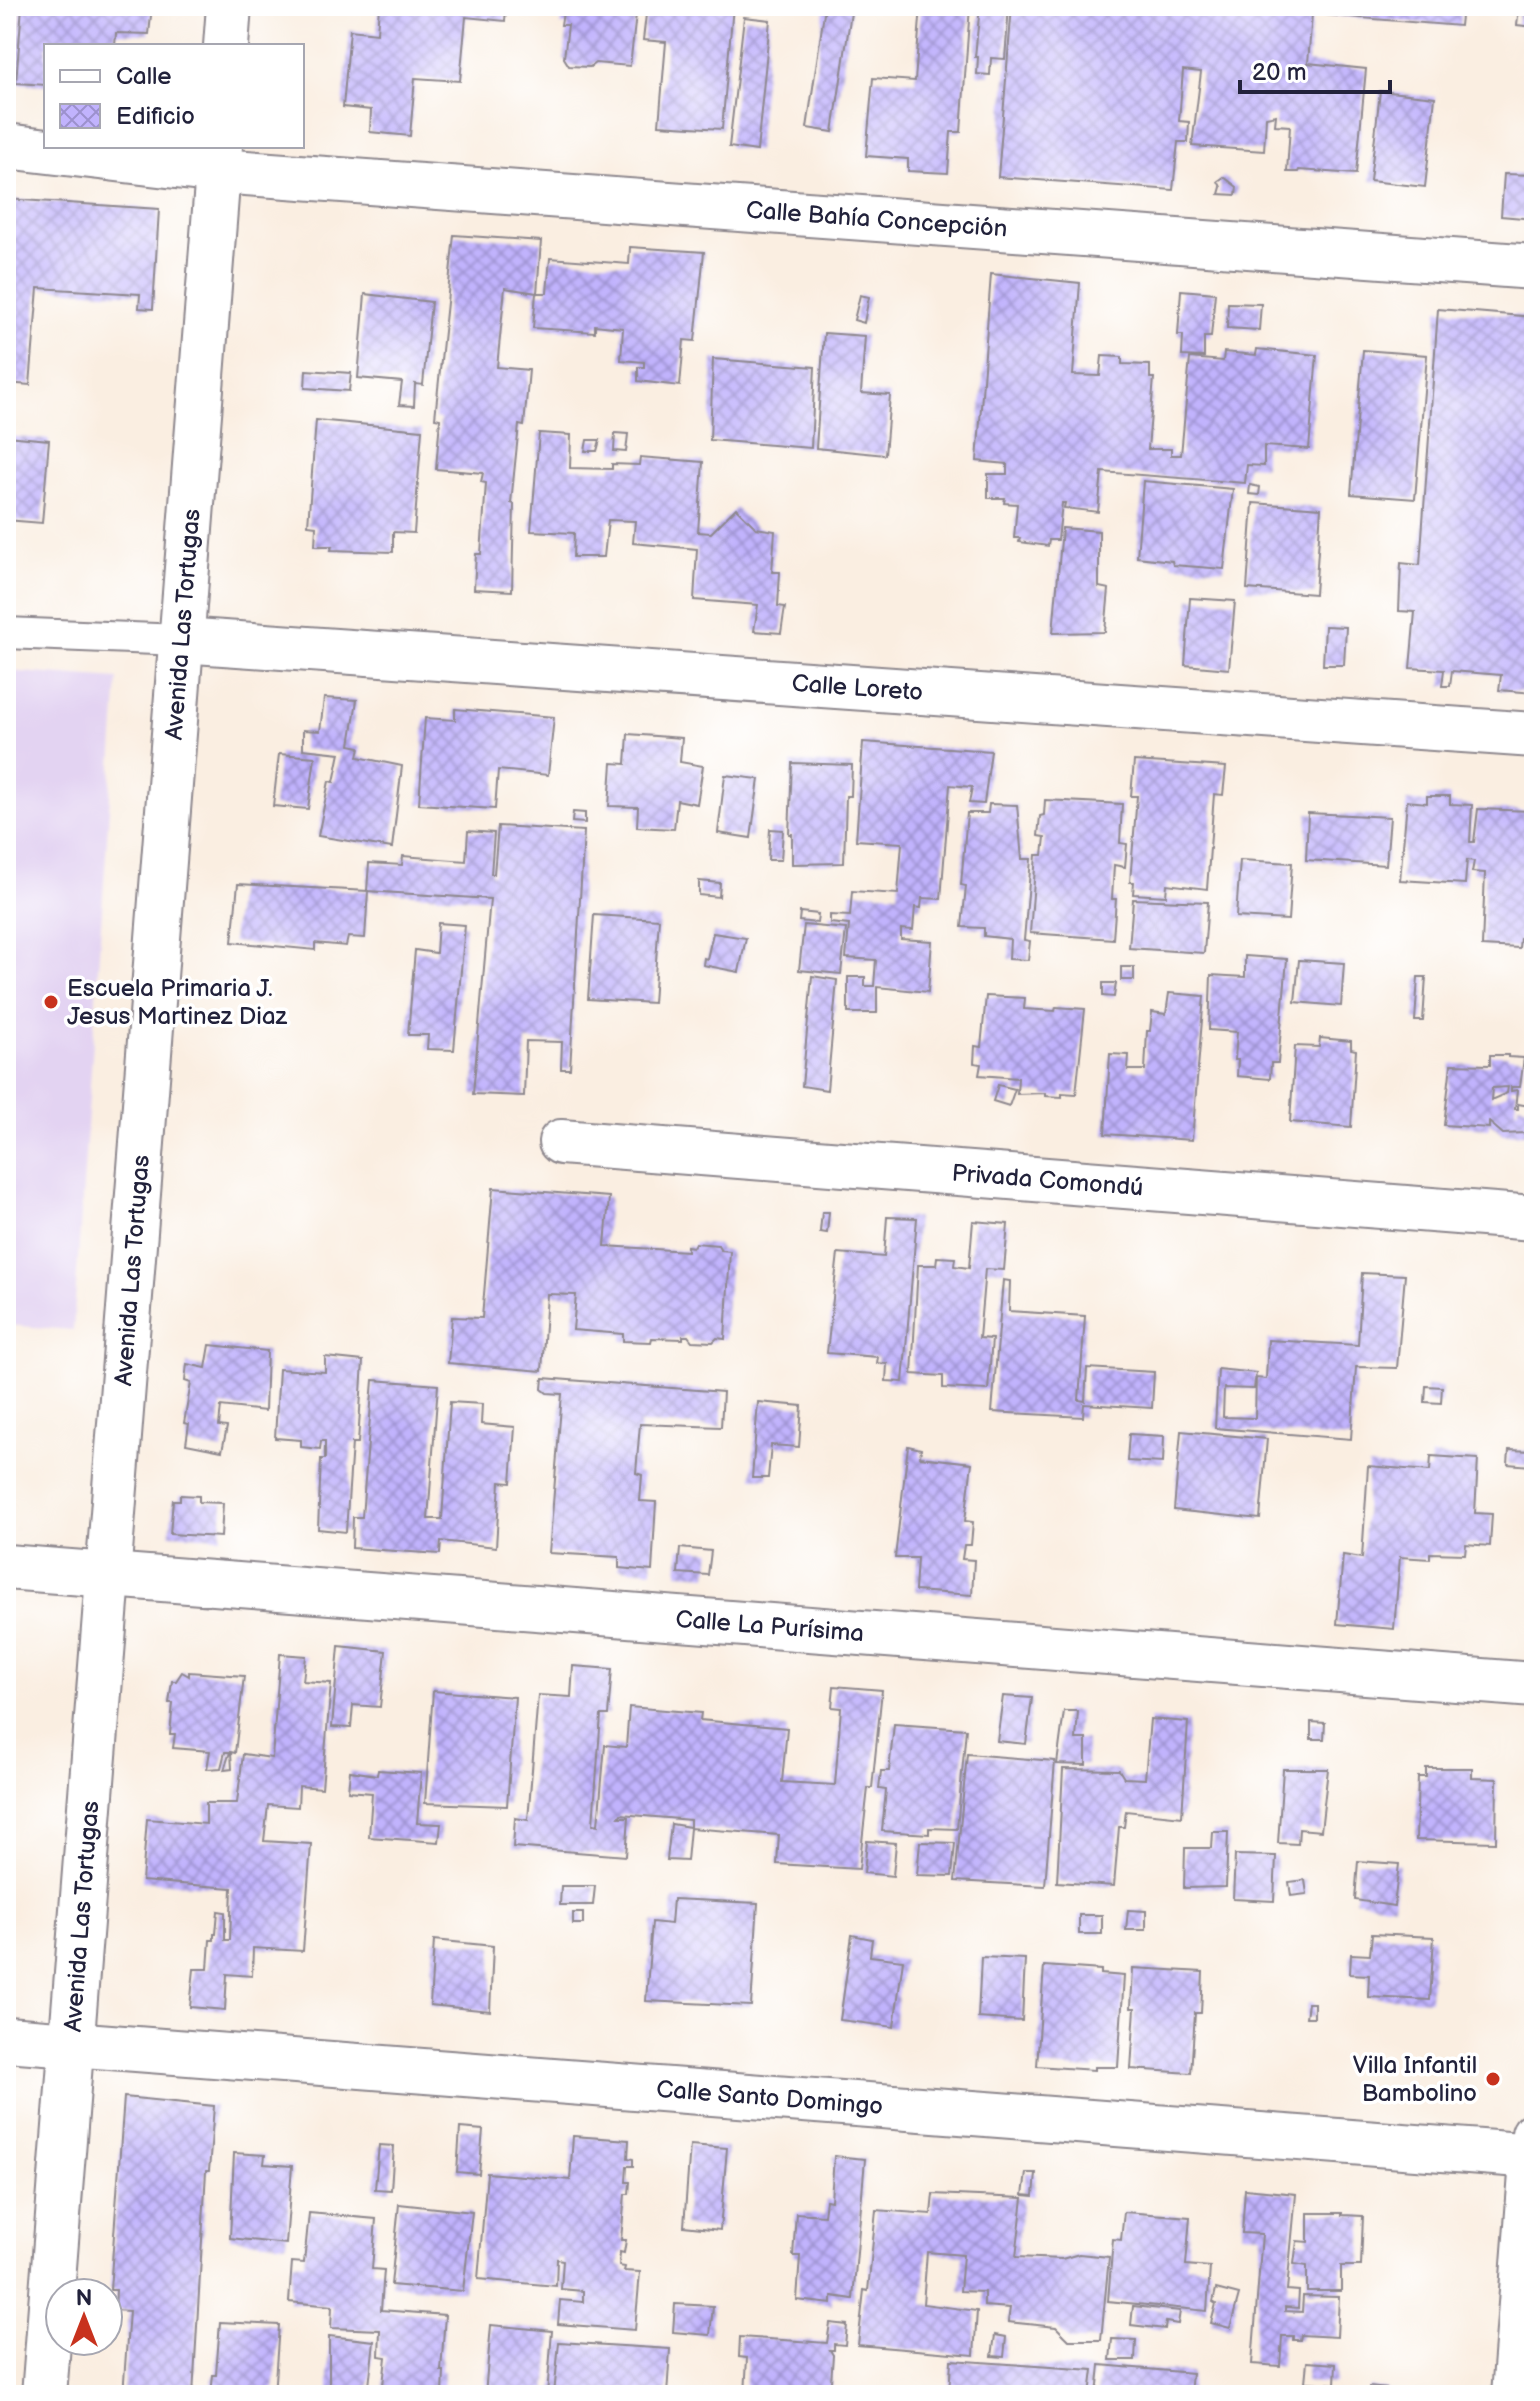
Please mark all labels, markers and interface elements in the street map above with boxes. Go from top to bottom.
legend [44,44,304,148]
scale bar [1240,44,1390,94]
text: 20 m [1252,58,1307,87]
text: Calle [116,62,171,91]
text: Edificio [116,102,195,131]
street label: Calle Bahía Concepción [745,196,1008,244]
street label: Avenida Las Tortugas [160,508,207,741]
street label: Calle Loreto [791,669,924,707]
place label: Escuela Primaria J. Jesus Martinez Diaz [67,974,288,1031]
marker: Escuela Primaria J. Jesus Martinez Diaz [42,993,60,1011]
street label: Avenida Las Tortugas [109,1154,156,1387]
street label: Privada Comondú [951,1159,1144,1202]
street label: Calle La Purísima [674,1605,865,1648]
street label: Avenida Las Tortugas [58,1800,105,2033]
place label: Villa Infantil Bambolino [1353,2051,1477,2108]
marker: Villa Infantil Bambolino [1484,2070,1502,2088]
street label: Calle Santo Domingo [655,2075,884,2121]
north arrow [44,2277,124,2357]
text: N [76,2285,92,2312]

